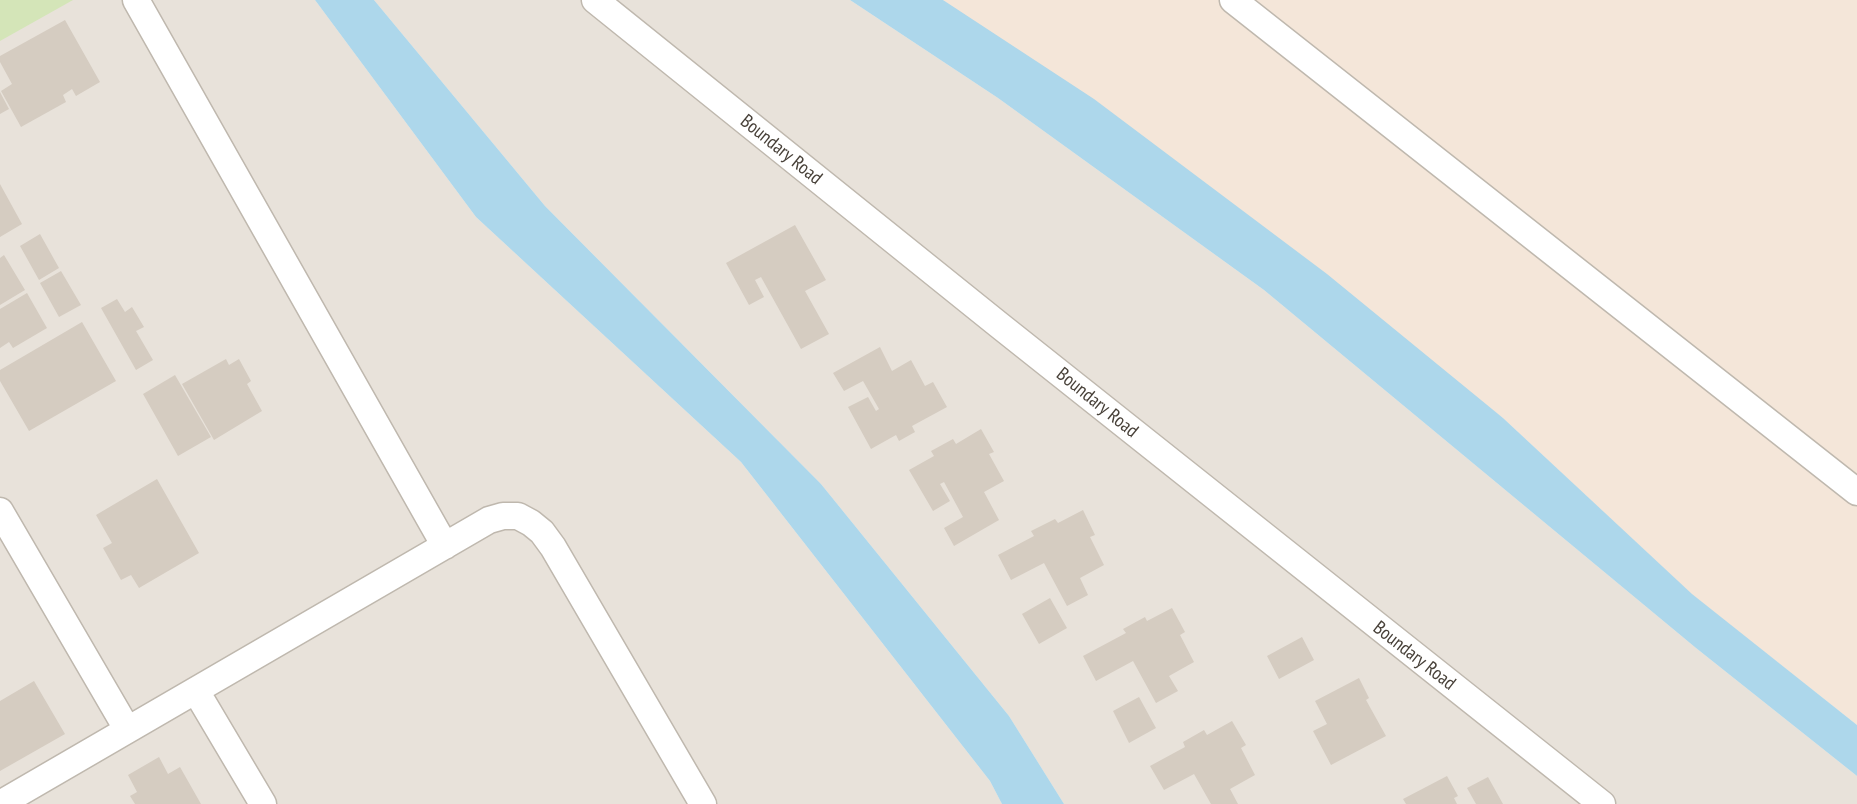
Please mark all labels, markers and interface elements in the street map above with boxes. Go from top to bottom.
street label: Boundary Road [736,110,826,190]
street label: Boundary Road [1052,363,1142,443]
street label: Boundary Road [1368,617,1460,695]

